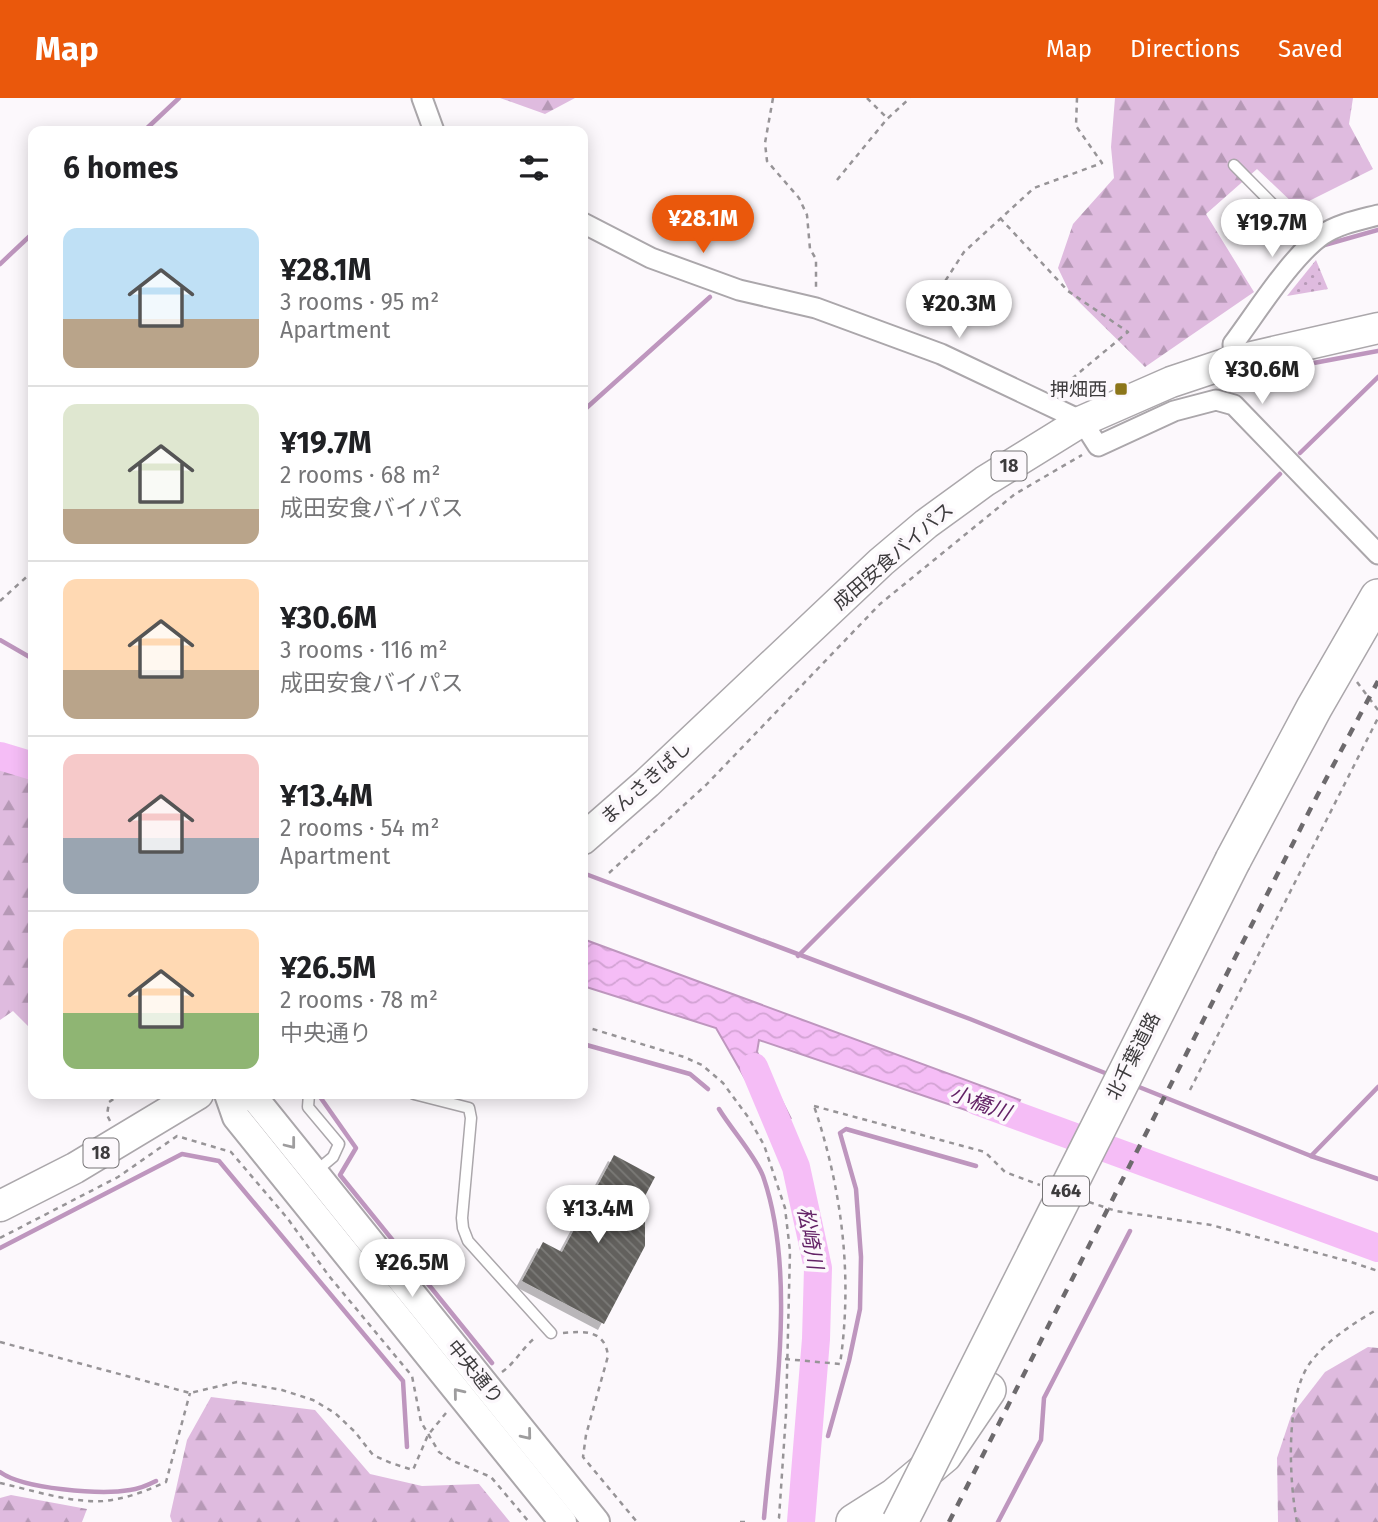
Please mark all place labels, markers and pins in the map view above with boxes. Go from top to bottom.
pin: ¥28.1M [646,195,760,255]
pin: ¥19.7M [1215,200,1329,259]
pin: ¥20.3M [902,280,1016,340]
pin: ¥30.6M [1205,346,1319,406]
place label: 押畑西 [1050,378,1107,401]
marker: 押畑西 [1113,381,1129,397]
pin: ¥13.4M [541,1186,655,1245]
pin: ¥26.5M [355,1240,469,1299]

